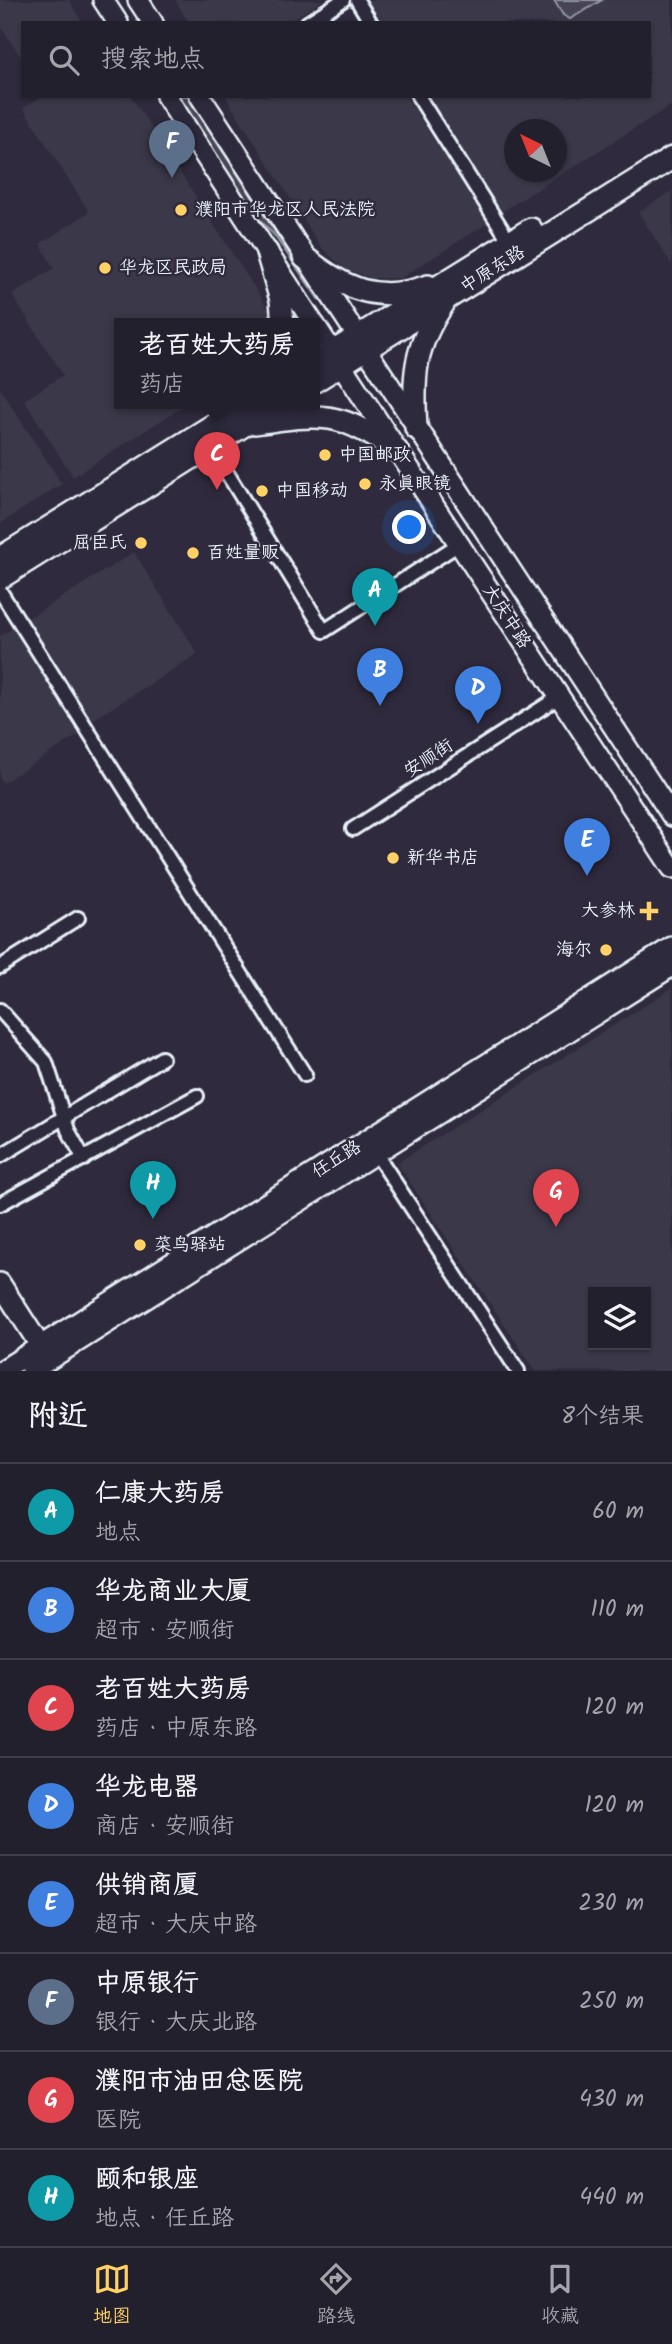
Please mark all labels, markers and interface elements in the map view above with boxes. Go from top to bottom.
search box [21,21,651,98]
text: 搜索地点 [101,39,205,81]
icon: search [45,41,83,79]
north arrow [504,119,567,182]
pin: F [149,120,195,178]
place label: 濮阳市华龙区人民法院 [195,196,375,225]
marker: 濮阳市华龙区人民法院 [173,202,189,218]
street label: 中原东路 [455,239,531,301]
place label: 华龙区民政局 [119,254,227,283]
marker: 华龙区民政局 [97,260,113,276]
popup [114,318,320,409]
text: 老百姓大药房 [139,325,295,367]
text: 药店 [139,367,185,403]
pin: C [194,432,240,490]
place label: 中国邮政 [339,441,411,470]
marker: 中国邮政 [317,447,333,463]
place label: 永真眼镜 [379,470,451,499]
marker: 永真眼镜 [357,476,373,492]
place label: 中国移动 [276,477,348,506]
marker: 中国移动 [254,483,270,499]
your location [392,510,426,544]
place label: 屈臣氏 [73,529,127,558]
marker: 屈臣氏 [133,535,149,551]
place label: 百姓量贩 [207,539,279,568]
marker: 百姓量贩 [185,545,201,561]
pin: A [352,568,398,626]
street label: 大庆中路 [474,579,538,655]
pin: B [357,648,403,706]
pin: D [455,666,501,724]
street label: 安顺街 [398,732,460,786]
pin: E [564,818,610,876]
place label: 新华书店 [407,844,479,873]
marker: 新华书店 [385,850,401,866]
place label: 大参林 [581,897,635,926]
marker: 大参林 [641,903,657,919]
place label: 海尔 [556,936,592,965]
marker: 海尔 [598,942,614,958]
street label: 任丘路 [306,1133,368,1187]
pin: H [130,1161,176,1219]
pin: G [533,1169,579,1227]
place label: 菜鸟驿站 [154,1231,226,1260]
marker: 菜鸟驿站 [132,1237,148,1253]
map controls [588,1287,651,1350]
button: layers [588,1287,651,1350]
text: 附近 [28,1393,88,1441]
text: 8个结果 [561,1399,644,1435]
text: 仁康大药房 [95,1473,225,1515]
text: A [44,1494,58,1530]
text: 60 m [592,1494,644,1530]
text: 地点 [95,1515,141,1551]
text: 华龙商业大厦 [95,1571,251,1613]
text: B [44,1592,58,1628]
text: 110 m [591,1592,644,1628]
text: 超市 · 安顺街 [95,1613,234,1649]
text: 老百姓大药房 [95,1669,251,1711]
text: C [44,1690,58,1726]
text: 120 m [584,1690,644,1726]
text: 药店 · 中原东路 [95,1711,257,1747]
text: 华龙电器 [95,1767,199,1809]
text: D [43,1788,59,1824]
text: 120 m [584,1788,644,1824]
text: 商店 · 安顺街 [95,1809,234,1845]
text: 供销商厦 [95,1865,199,1907]
text: E [45,1886,57,1922]
text: 230 m [578,1886,644,1922]
text: 超市 · 大庆中路 [95,1907,257,1943]
text: 中原银行 [95,1963,199,2005]
text: F [45,1984,57,2020]
text: 250 m [579,1984,644,2020]
text: 银行 · 大庆北路 [95,2005,257,2041]
text: 濮阳市油田总医院 [95,2061,303,2103]
text: G [44,2082,58,2118]
text: 430 m [579,2082,644,2118]
text: 医院 [95,2103,141,2139]
text: 颐和银座 [95,2159,199,2201]
text: H [44,2180,58,2216]
text: 440 m [580,2180,644,2216]
text: 地点 · 任丘路 [95,2201,234,2237]
tab: 地图 [93,2260,131,2332]
tab: 路线 [317,2260,355,2332]
tab: 收藏 [541,2260,579,2332]

